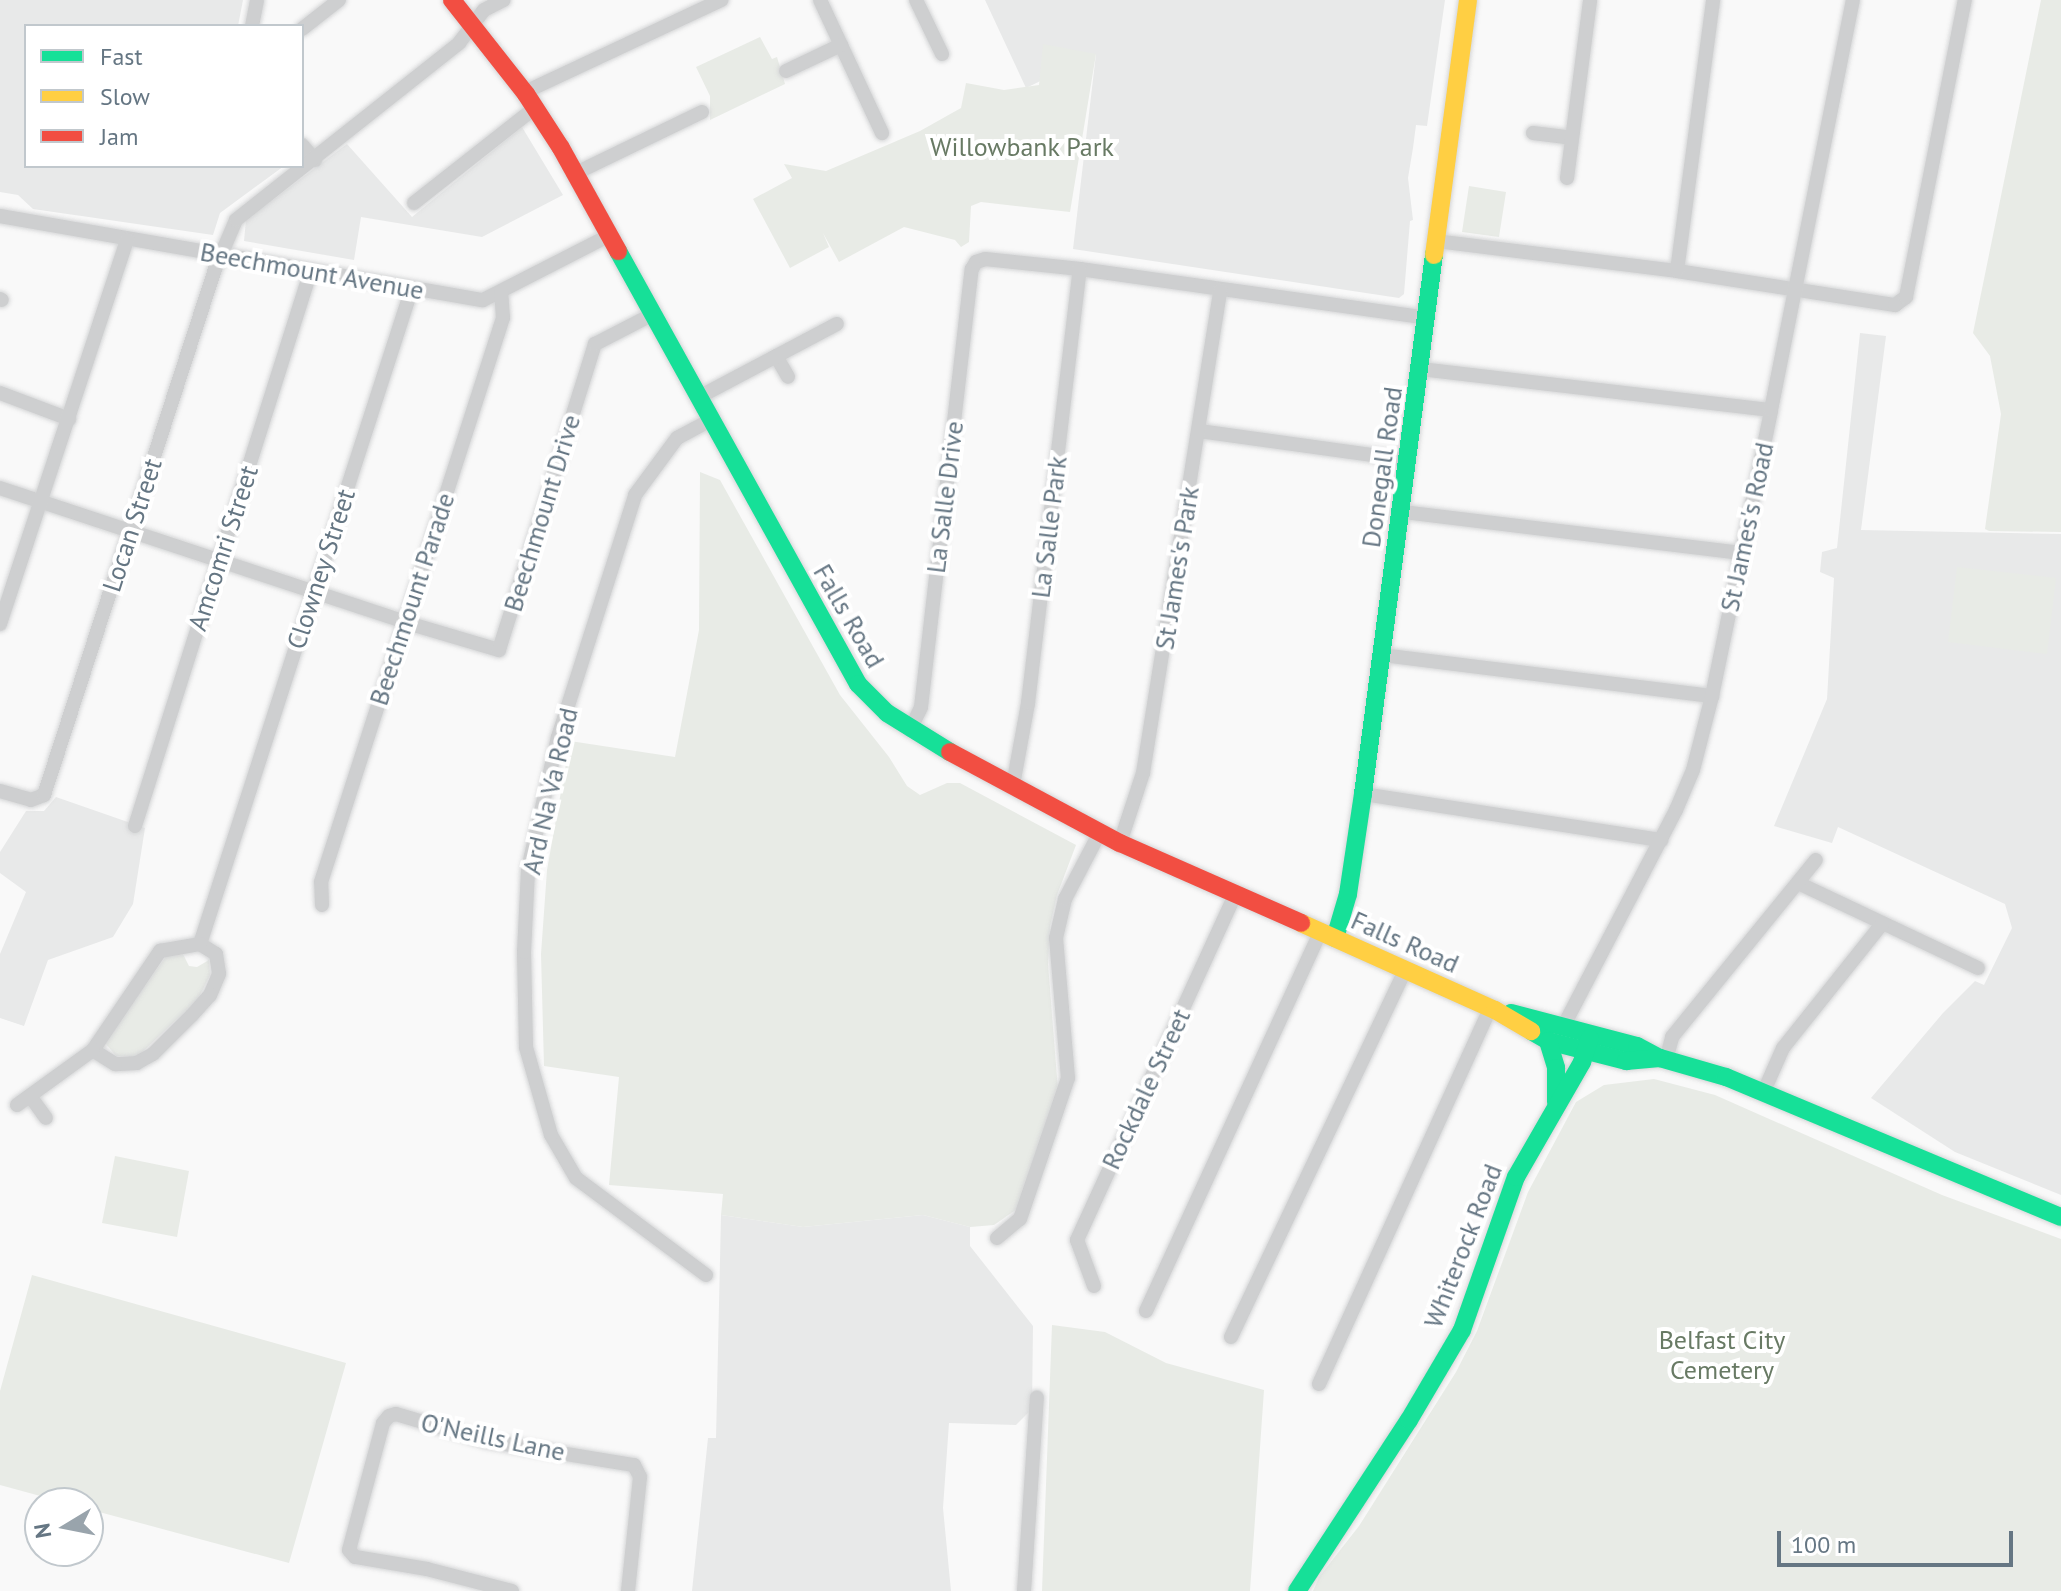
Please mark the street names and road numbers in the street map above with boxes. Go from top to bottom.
street label: Beechmount Avenue [197,236,427,306]
street label: Donegall Road [1355,385,1409,549]
street label: Beechmount Drive [497,411,587,615]
street label: La Salle Drive [920,419,970,575]
street label: St James's Road [1714,440,1780,614]
street label: La Salle Park [1025,454,1073,600]
street label: Locan Street [96,455,168,595]
street label: Amcomri Street [182,462,264,634]
street label: St James's Park [1149,484,1205,652]
street label: Clowney Street [280,485,362,653]
street label: Beechmount Parade [363,489,461,709]
street label: Falls Road [807,559,891,673]
street label: Ard Na Va Road [516,704,584,878]
street label: Falls Road [1346,904,1464,980]
street label: Rockdale Street [1095,1004,1197,1174]
street label: Whiterock Road [1417,1159,1509,1333]
street label: O'Neills Lane [418,1407,568,1467]

